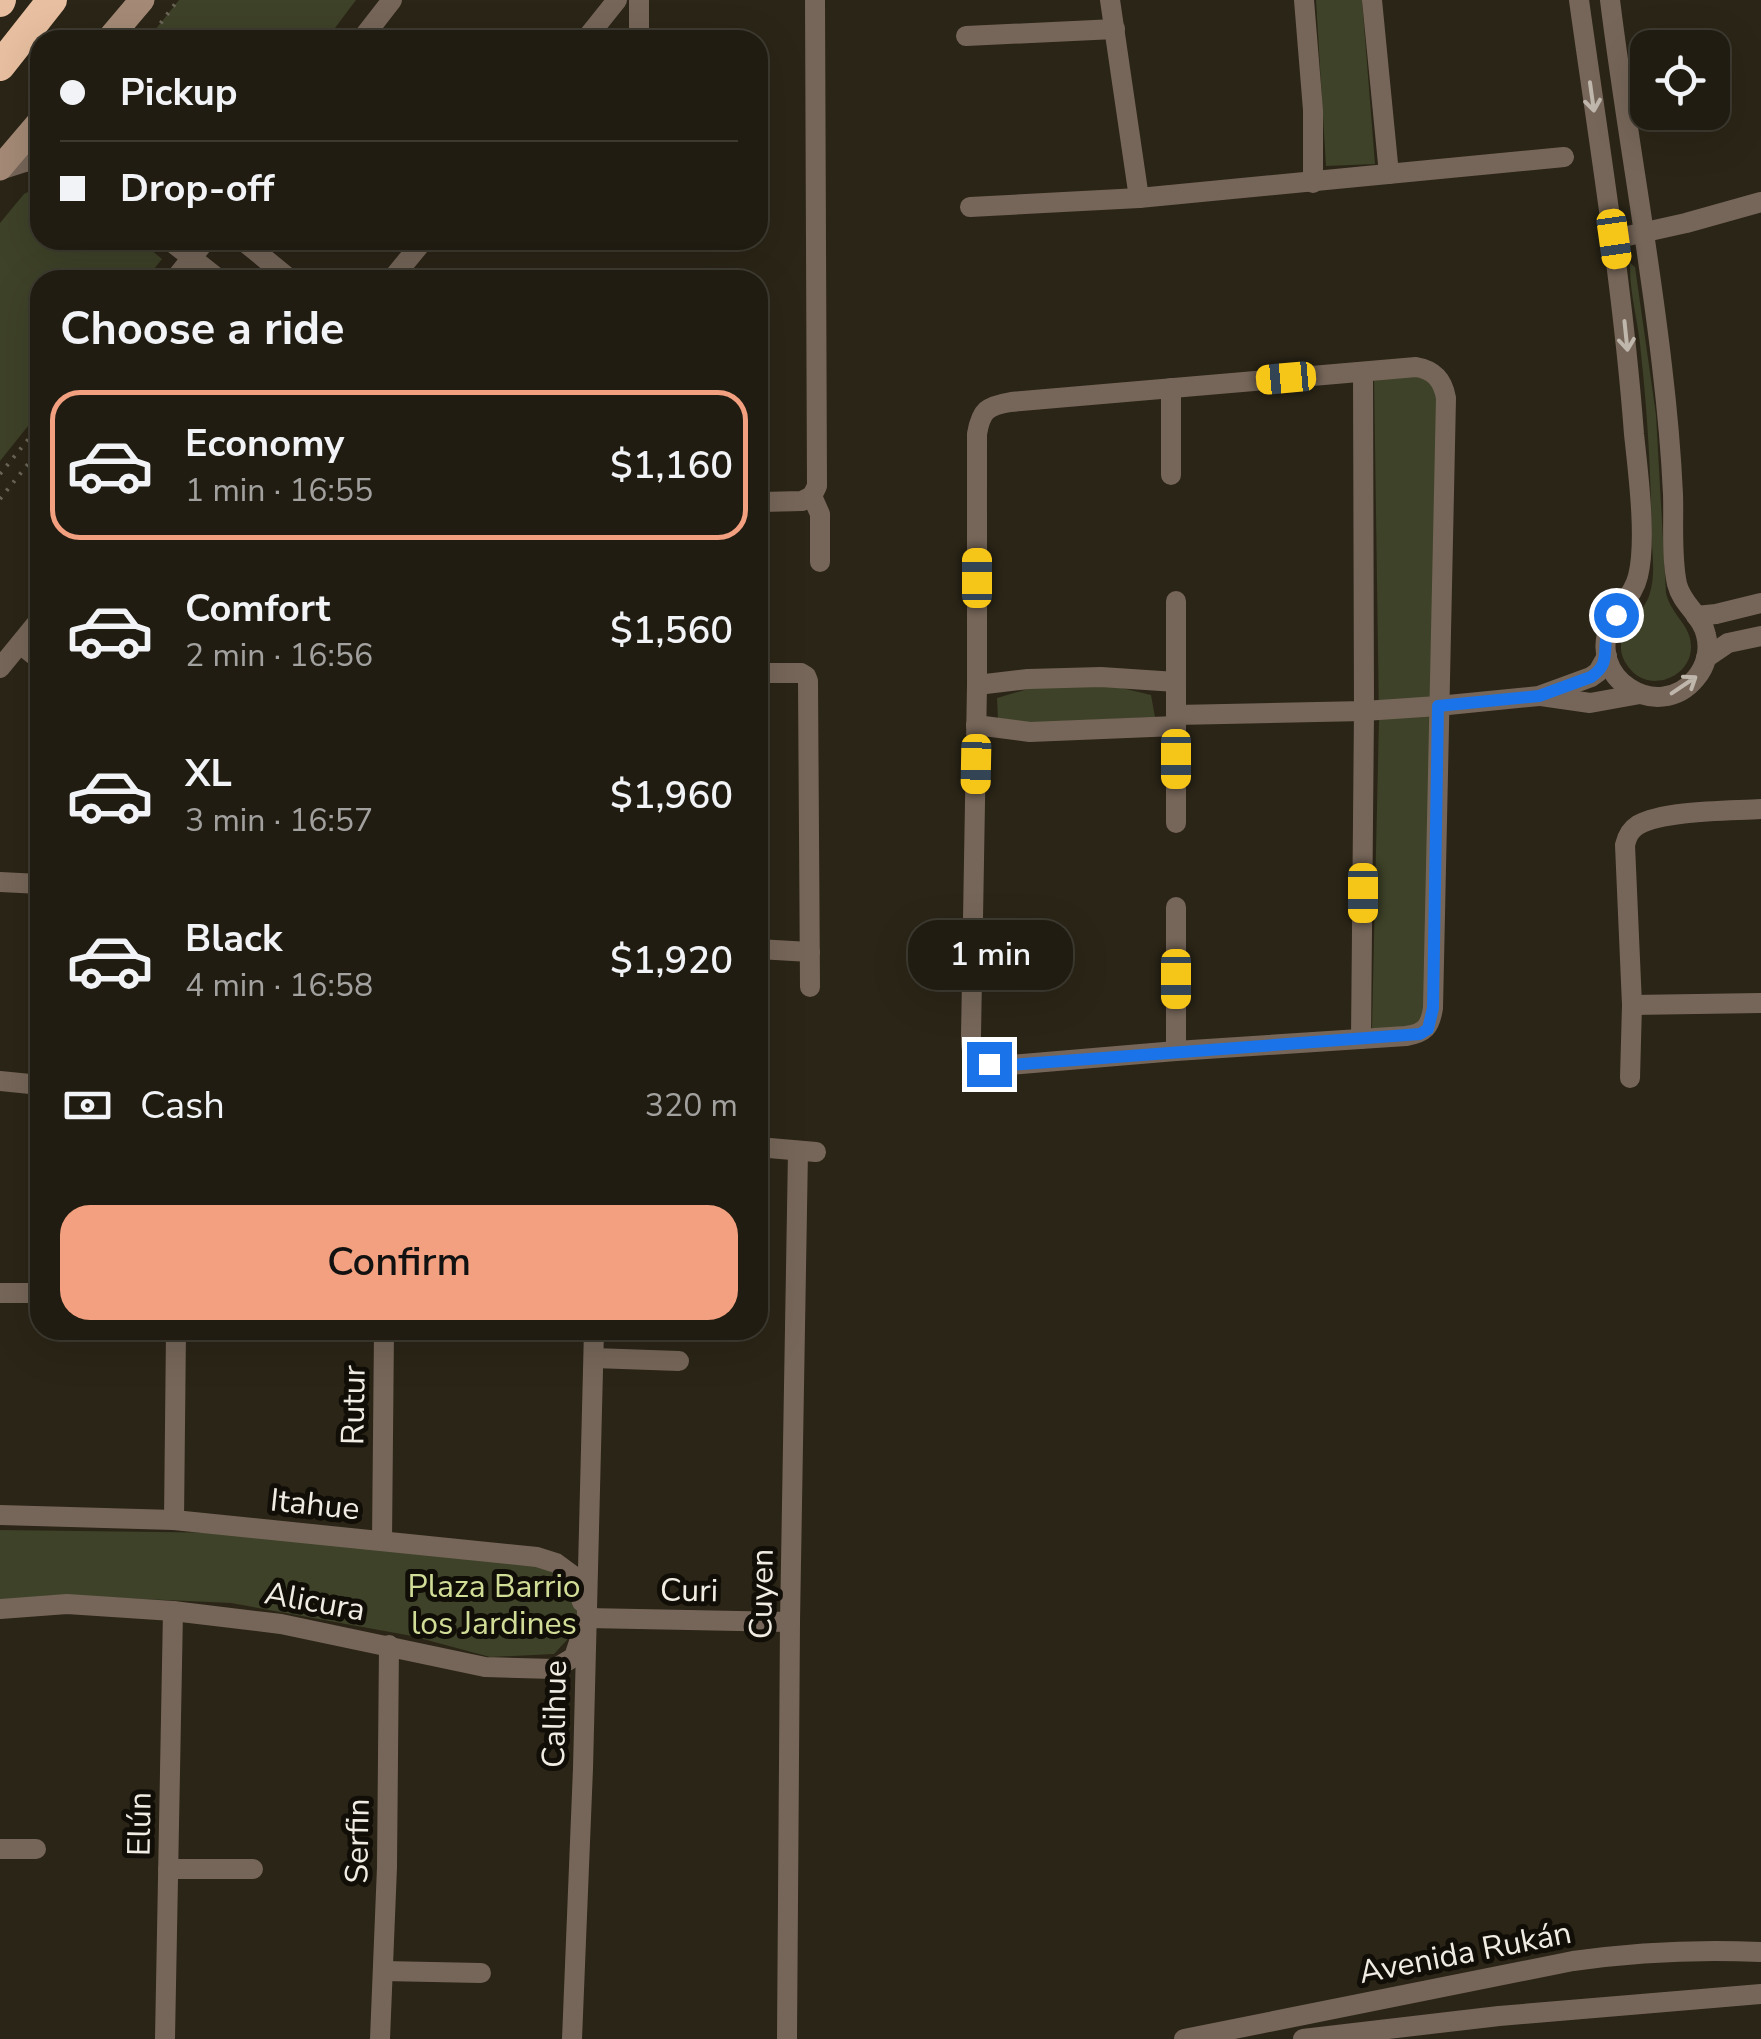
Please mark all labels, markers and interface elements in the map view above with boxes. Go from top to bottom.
map controls [1630,30,1730,130]
button: locate [1630,30,1730,130]
text: Pickup [120,67,238,118]
one-way arrow [1584,80,1602,112]
text: Drop-off [120,163,274,214]
car [1595,207,1633,271]
text: Choose a ride [60,299,345,360]
one-way arrow [1617,319,1636,352]
car [1255,360,1317,396]
text: Economy [185,418,344,469]
icon: car [65,420,155,510]
text: $1,160 [610,440,733,491]
text: 1 min · 16:55 [185,469,373,512]
car [962,548,992,608]
text: Comfort [185,583,330,634]
icon: car [65,585,155,675]
route start [1594,593,1639,638]
text: $1,560 [610,605,733,656]
text: 2 min · 16:56 [185,634,373,677]
one-way arrow [1670,675,1697,696]
car [1161,729,1191,789]
car [960,734,992,794]
text: XL [185,748,232,799]
icon: car [65,750,155,840]
text: $1,960 [610,770,733,821]
text: 3 min · 16:57 [185,799,373,842]
car [1348,863,1378,923]
text: Black [185,913,282,964]
icon: car [65,915,155,1005]
callout: 1 min [906,919,1072,989]
text: 1 min [950,933,1031,976]
text: $1,920 [610,935,733,986]
car [1161,949,1191,1009]
text: 4 min · 16:58 [185,964,373,1007]
route end [967,1042,1012,1087]
icon: cash [60,1078,115,1133]
text: Cash [140,1080,225,1131]
text: 320 m [645,1084,738,1127]
button: Confirm [60,1205,738,1320]
street label: Rutur [331,1364,376,1445]
street label: Itahue [268,1478,362,1531]
street label: Cuyen [739,1548,784,1640]
park label: Plaza Barrio los Jardines [407,1565,581,1645]
street label: Curi [660,1568,718,1613]
street label: Alicura [261,1572,369,1631]
street label: Calihue [532,1660,577,1768]
street label: Elún [117,1792,162,1857]
street label: Serfin [335,1798,380,1884]
street label: Avenida Rukán [1355,1911,1575,1994]

